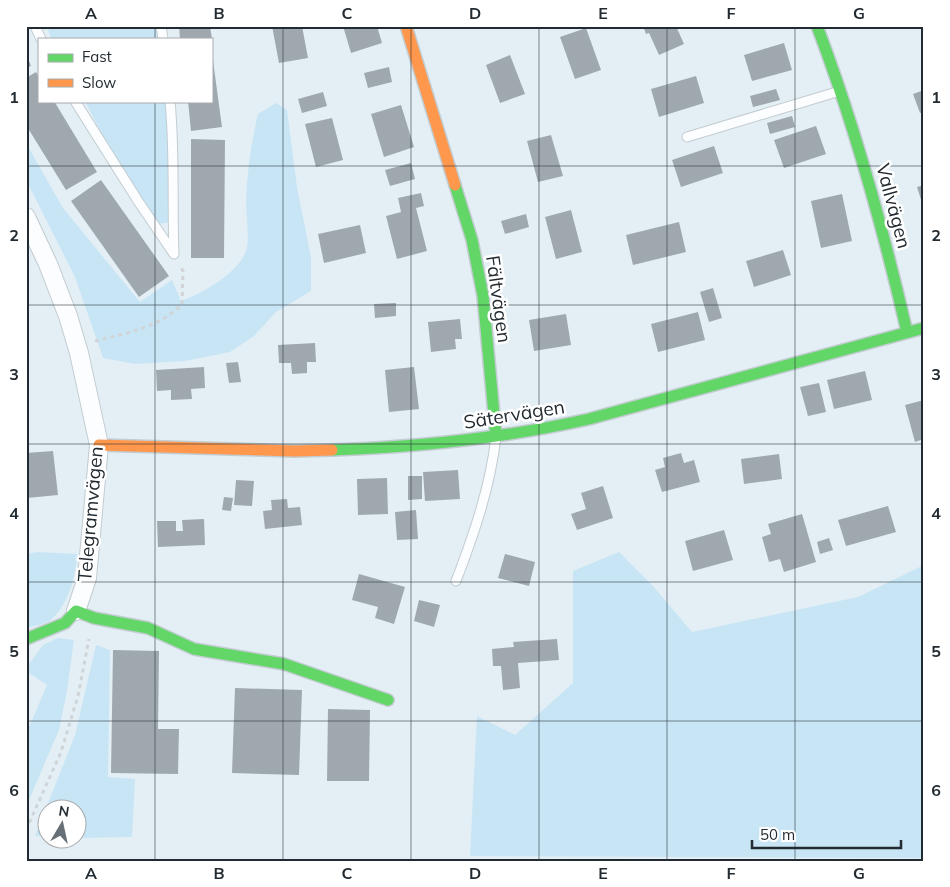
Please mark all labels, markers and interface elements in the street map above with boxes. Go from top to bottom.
text: A [85,3,97,23]
text: B [213,3,225,23]
text: C [342,3,353,23]
text: D [469,3,481,23]
text: E [598,3,608,23]
text: F [726,3,736,23]
text: G [853,3,865,23]
legend [38,38,212,102]
text: Fast [82,47,112,66]
text: Slow [82,73,116,92]
text: 1 [9,87,19,107]
text: 1 [931,87,941,107]
street label: Vallvägen [871,161,917,251]
text: 2 [9,225,19,245]
text: 2 [931,225,941,245]
street label: Fältvägen [481,254,517,344]
text: 3 [9,364,19,384]
text: 3 [931,364,941,384]
street label: Sätervägen [462,394,566,434]
street label: Telegramvägen [72,445,108,583]
text: 4 [9,503,19,523]
text: 4 [931,503,941,523]
text: 5 [9,641,19,661]
text: 5 [931,641,941,661]
text: 6 [9,780,19,800]
text: 6 [931,780,941,800]
north arrow [38,800,88,850]
text: N [57,801,71,821]
scale bar [752,817,901,849]
text: 50 m [760,825,795,844]
text: A [85,863,97,883]
text: B [213,863,225,883]
text: C [342,863,353,883]
text: D [469,863,481,883]
text: E [598,863,608,883]
text: F [726,863,736,883]
text: G [853,863,865,883]

